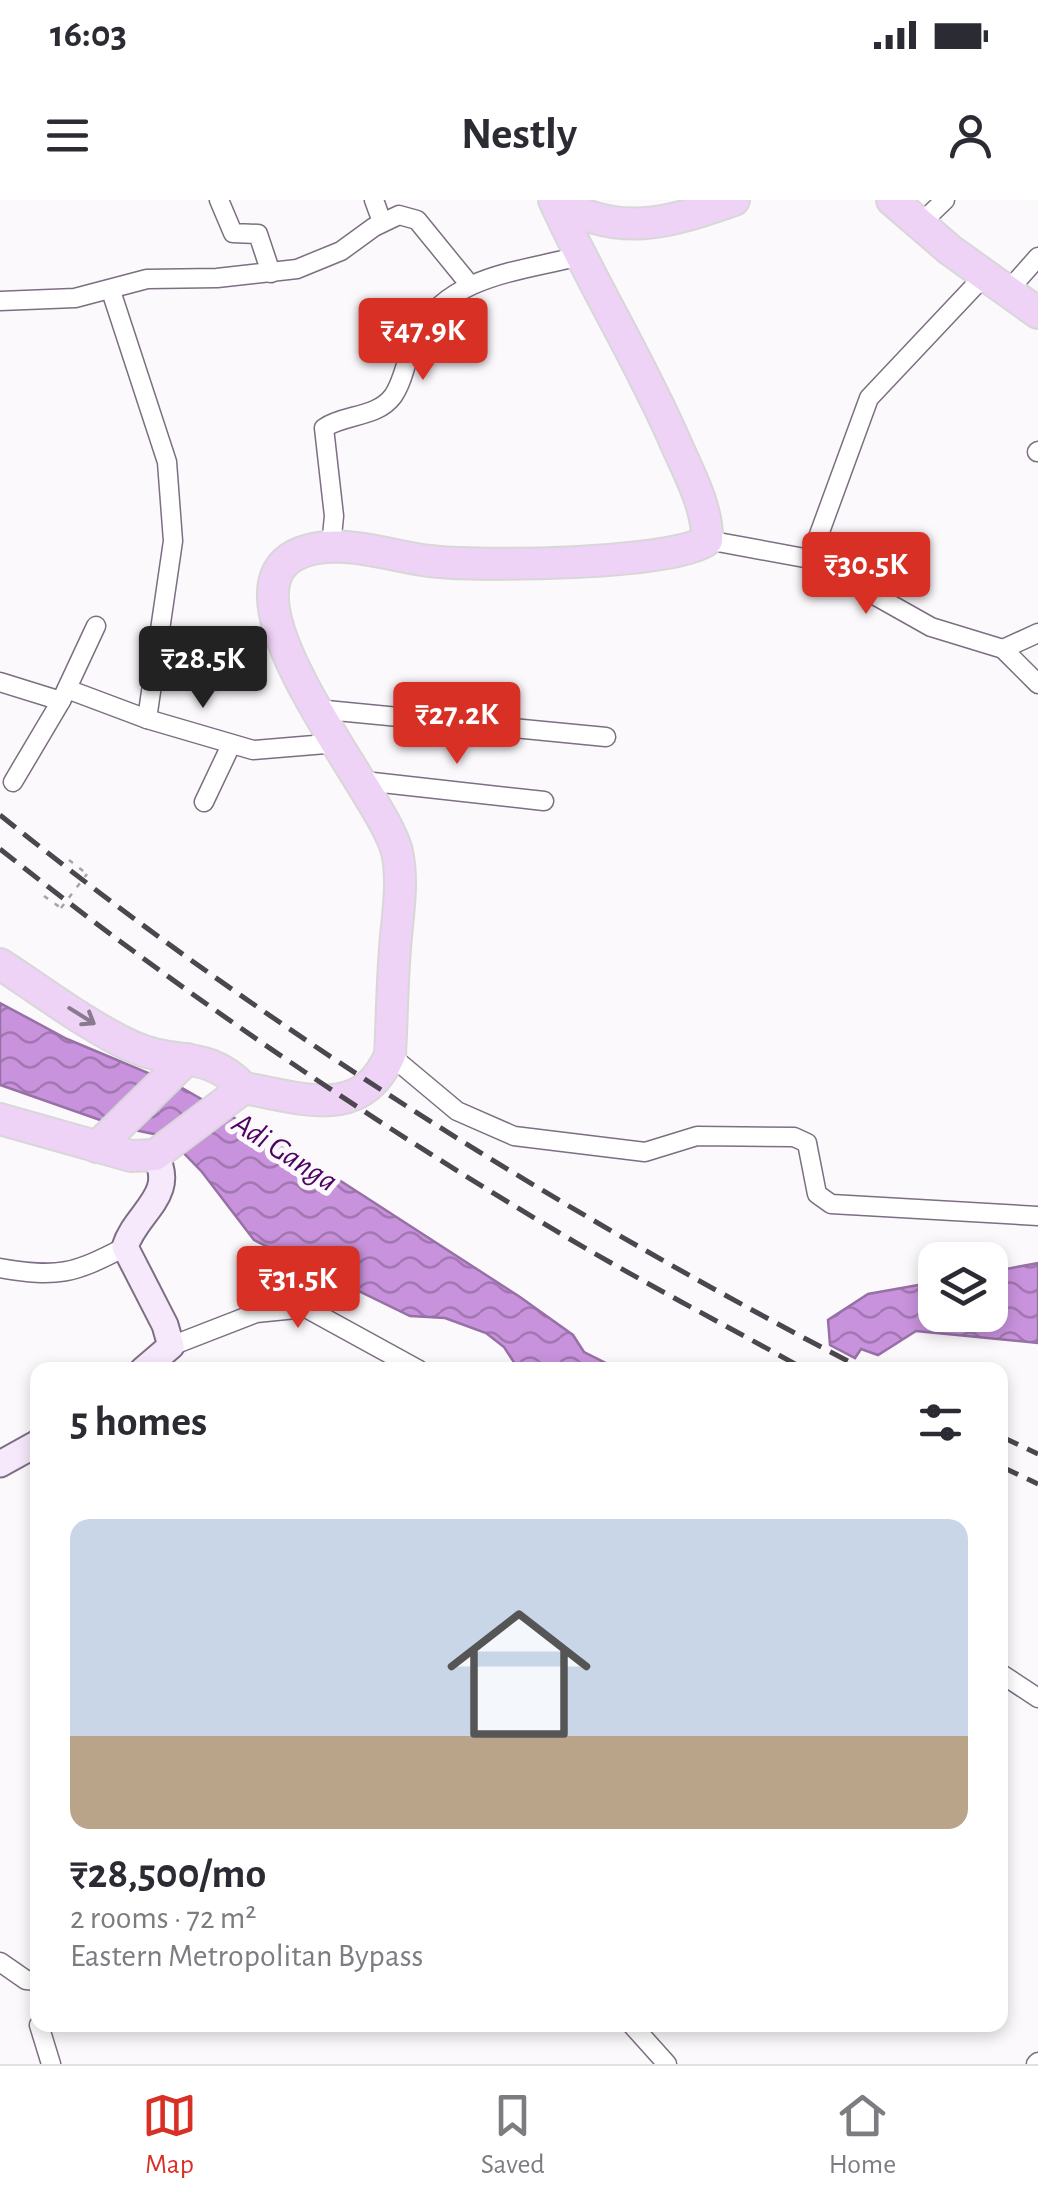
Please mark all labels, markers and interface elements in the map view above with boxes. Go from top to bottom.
text: 16:03 [50,16,127,54]
icon: menu [40,108,95,163]
icon: person [943,108,998,163]
text: Nestly [461,112,577,157]
pin: ₹47.9K [342,298,504,383]
text: ₹47.9K [381,314,465,346]
pin: ₹30.5K [785,532,947,617]
text: ₹30.5K [824,548,908,580]
pin: ₹28.5K [122,626,284,711]
text: ₹28.5K [161,642,245,674]
pin: ₹27.2K [376,682,538,767]
text: ₹27.2K [415,698,499,730]
one-way arrow [68,1006,96,1026]
water label: Adi Ganga [226,1106,343,1197]
map controls [918,1242,1008,1332]
button: layers [918,1242,1008,1332]
pin: ₹31.5K [217,1246,379,1331]
text: ₹31.5K [259,1262,337,1294]
icon: filters [913,1395,968,1450]
text: 5 homes [70,1401,207,1443]
icon: home [429,1584,609,1764]
text: ₹28,500/mo [70,1853,266,1895]
text: 2 rooms · 72 m² [70,1902,257,1934]
text: Eastern Metropolitan Bypass [70,1940,423,1972]
tab: Map [142,2088,197,2182]
tab: Saved [481,2088,545,2182]
tab: Home [829,2088,896,2182]

